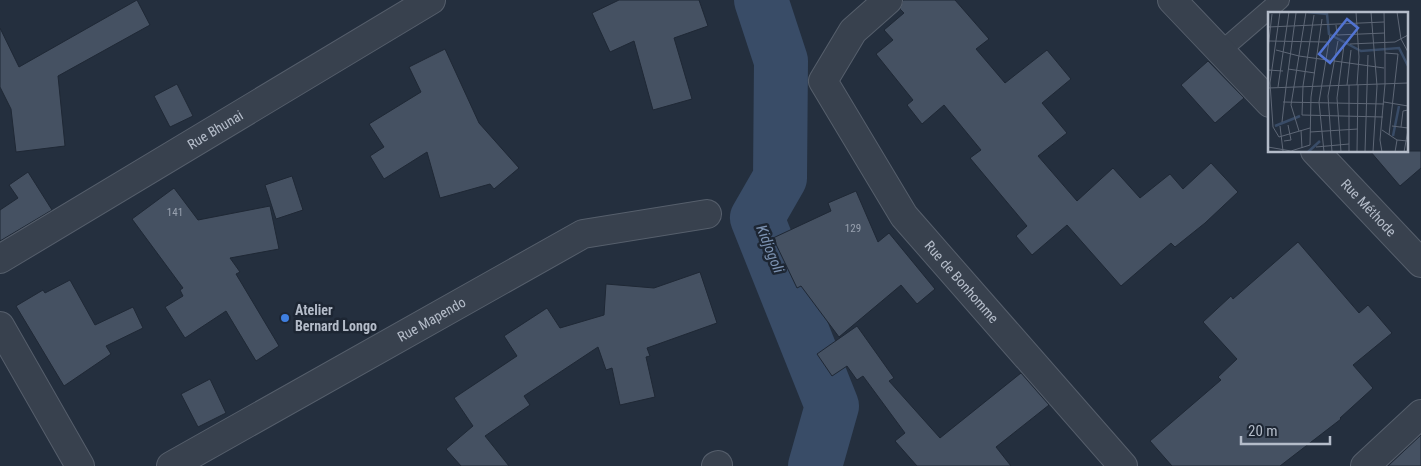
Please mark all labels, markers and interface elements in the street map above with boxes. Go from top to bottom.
inset map [1268,12,1408,152]
street label: Rue Bhunai [184,107,246,153]
street label: Rue Méthode [1338,176,1400,240]
house number: 141 [167,206,183,219]
water label: Kidjogoli [752,222,788,276]
house number: 129 [845,222,861,235]
street label: Rue de Bonhomme [921,238,1002,326]
street label: Rue Mapendo [395,294,468,345]
place label: Atelier Bernard Longo [295,302,377,334]
marker: Atelier Bernard Longo [279,312,291,324]
scale bar [1241,414,1330,446]
text: 20 m [1248,422,1278,440]

